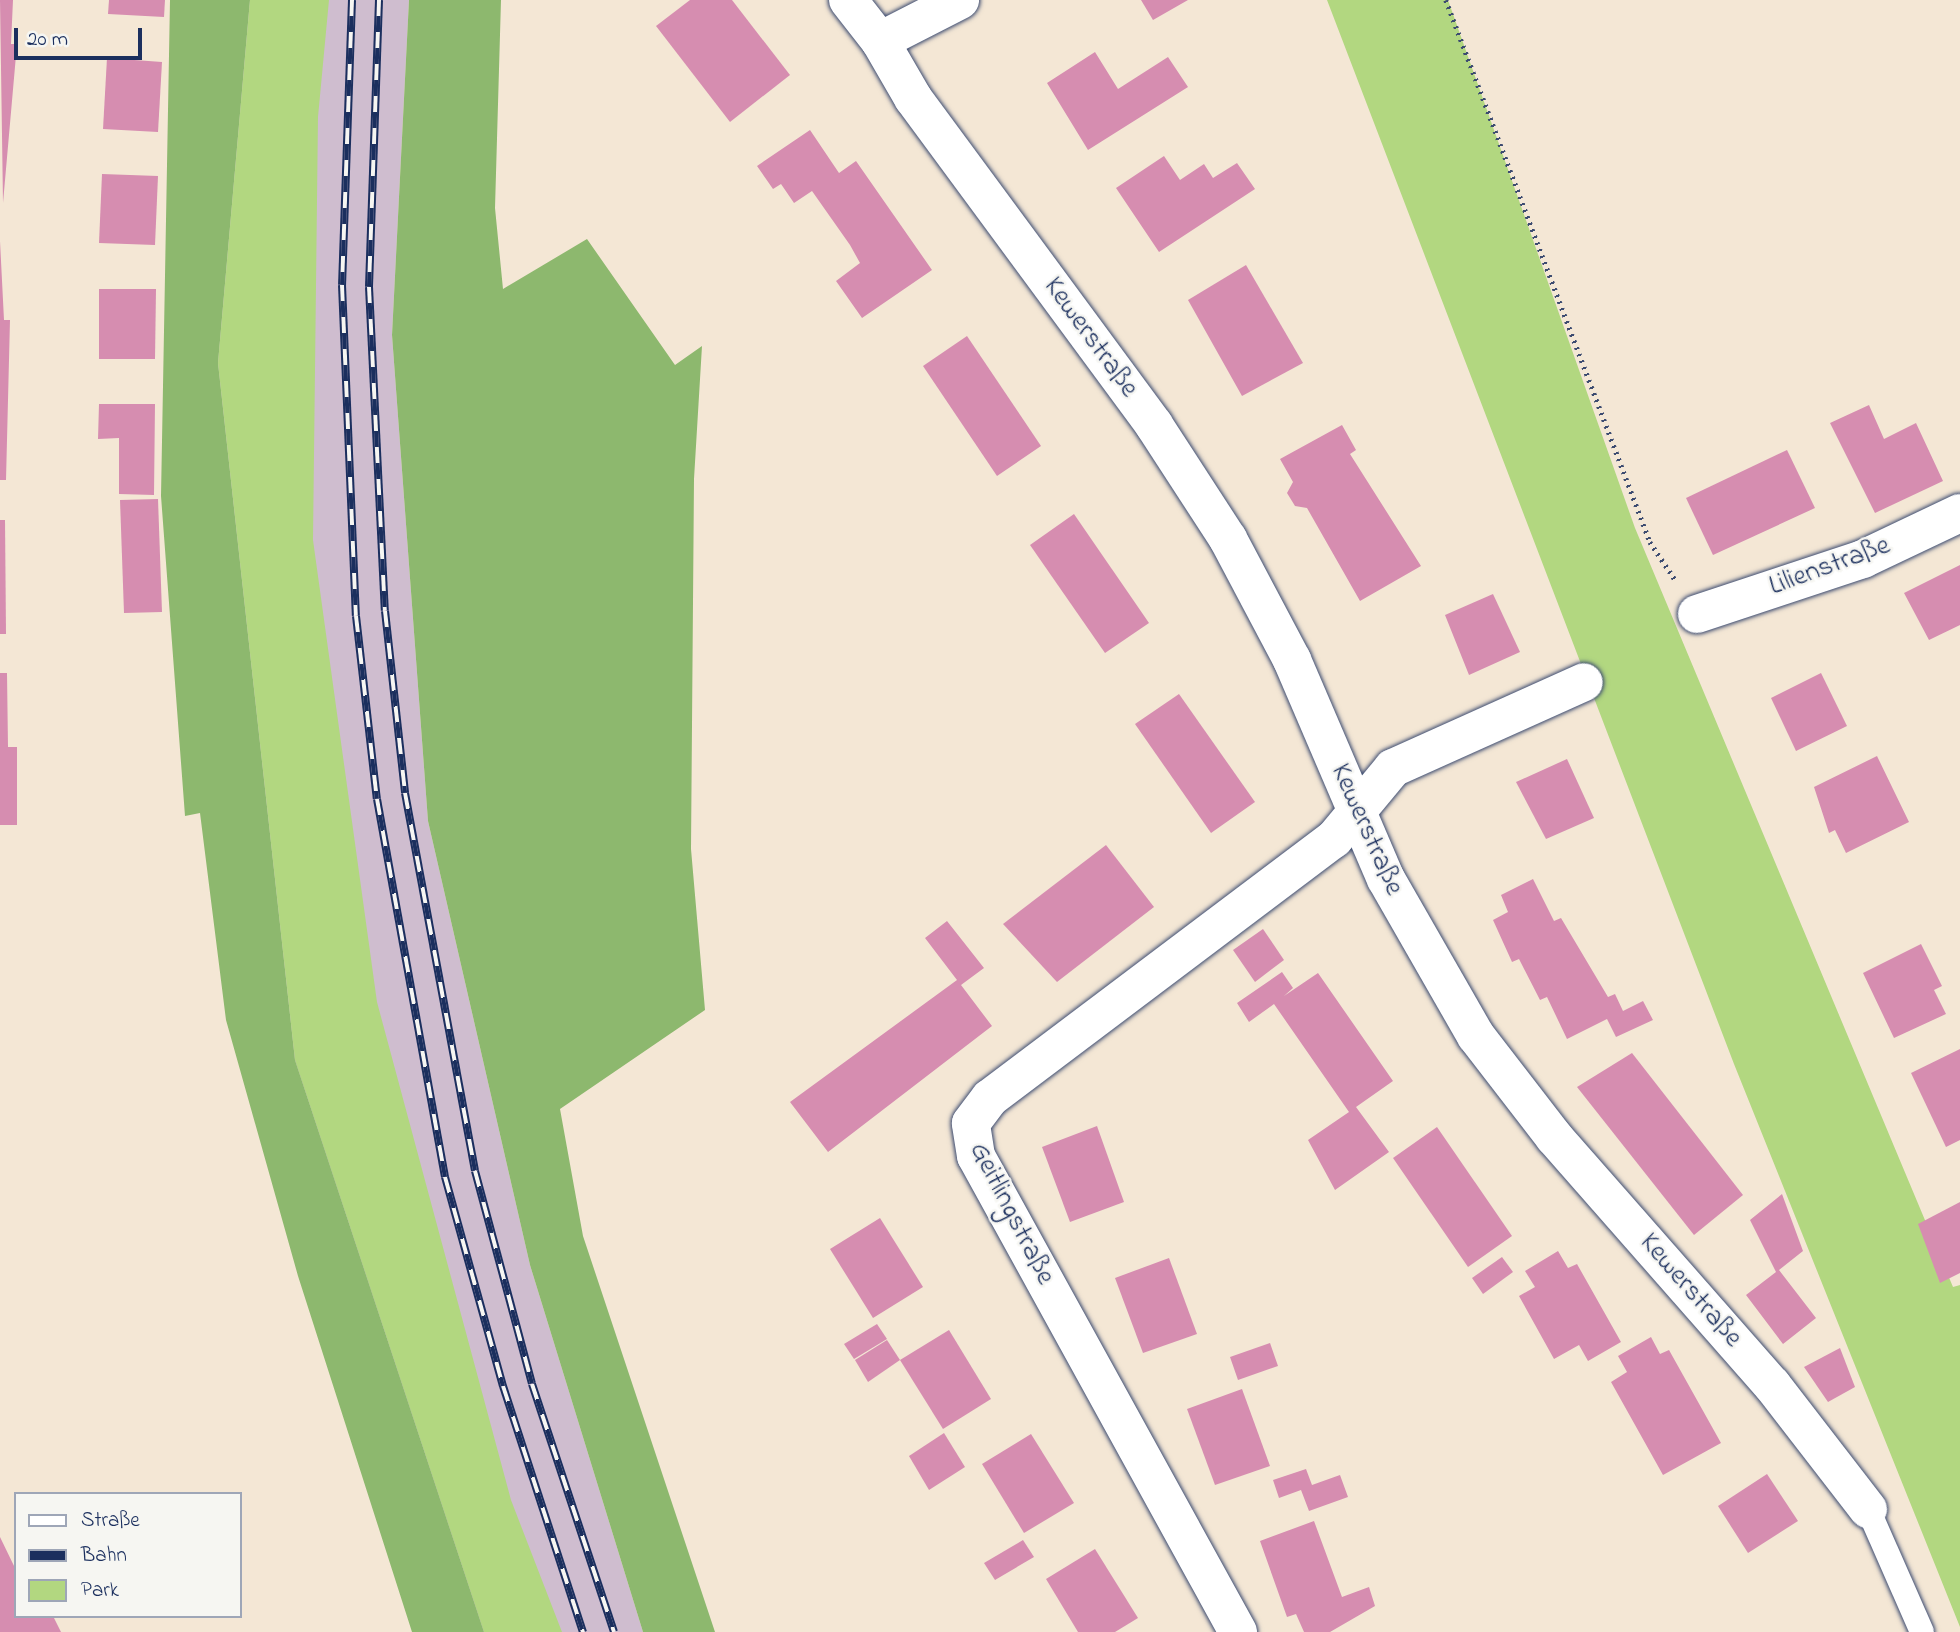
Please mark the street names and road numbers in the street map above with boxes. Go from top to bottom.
street label: Kewerstraße [1035,271,1145,405]
street label: Lilienstraße [1765,530,1895,604]
street label: Kewerstraße [1322,759,1410,901]
street label: Geitlingstraße [961,1137,1061,1291]
street label: Kewerstraße [1631,1227,1749,1355]

